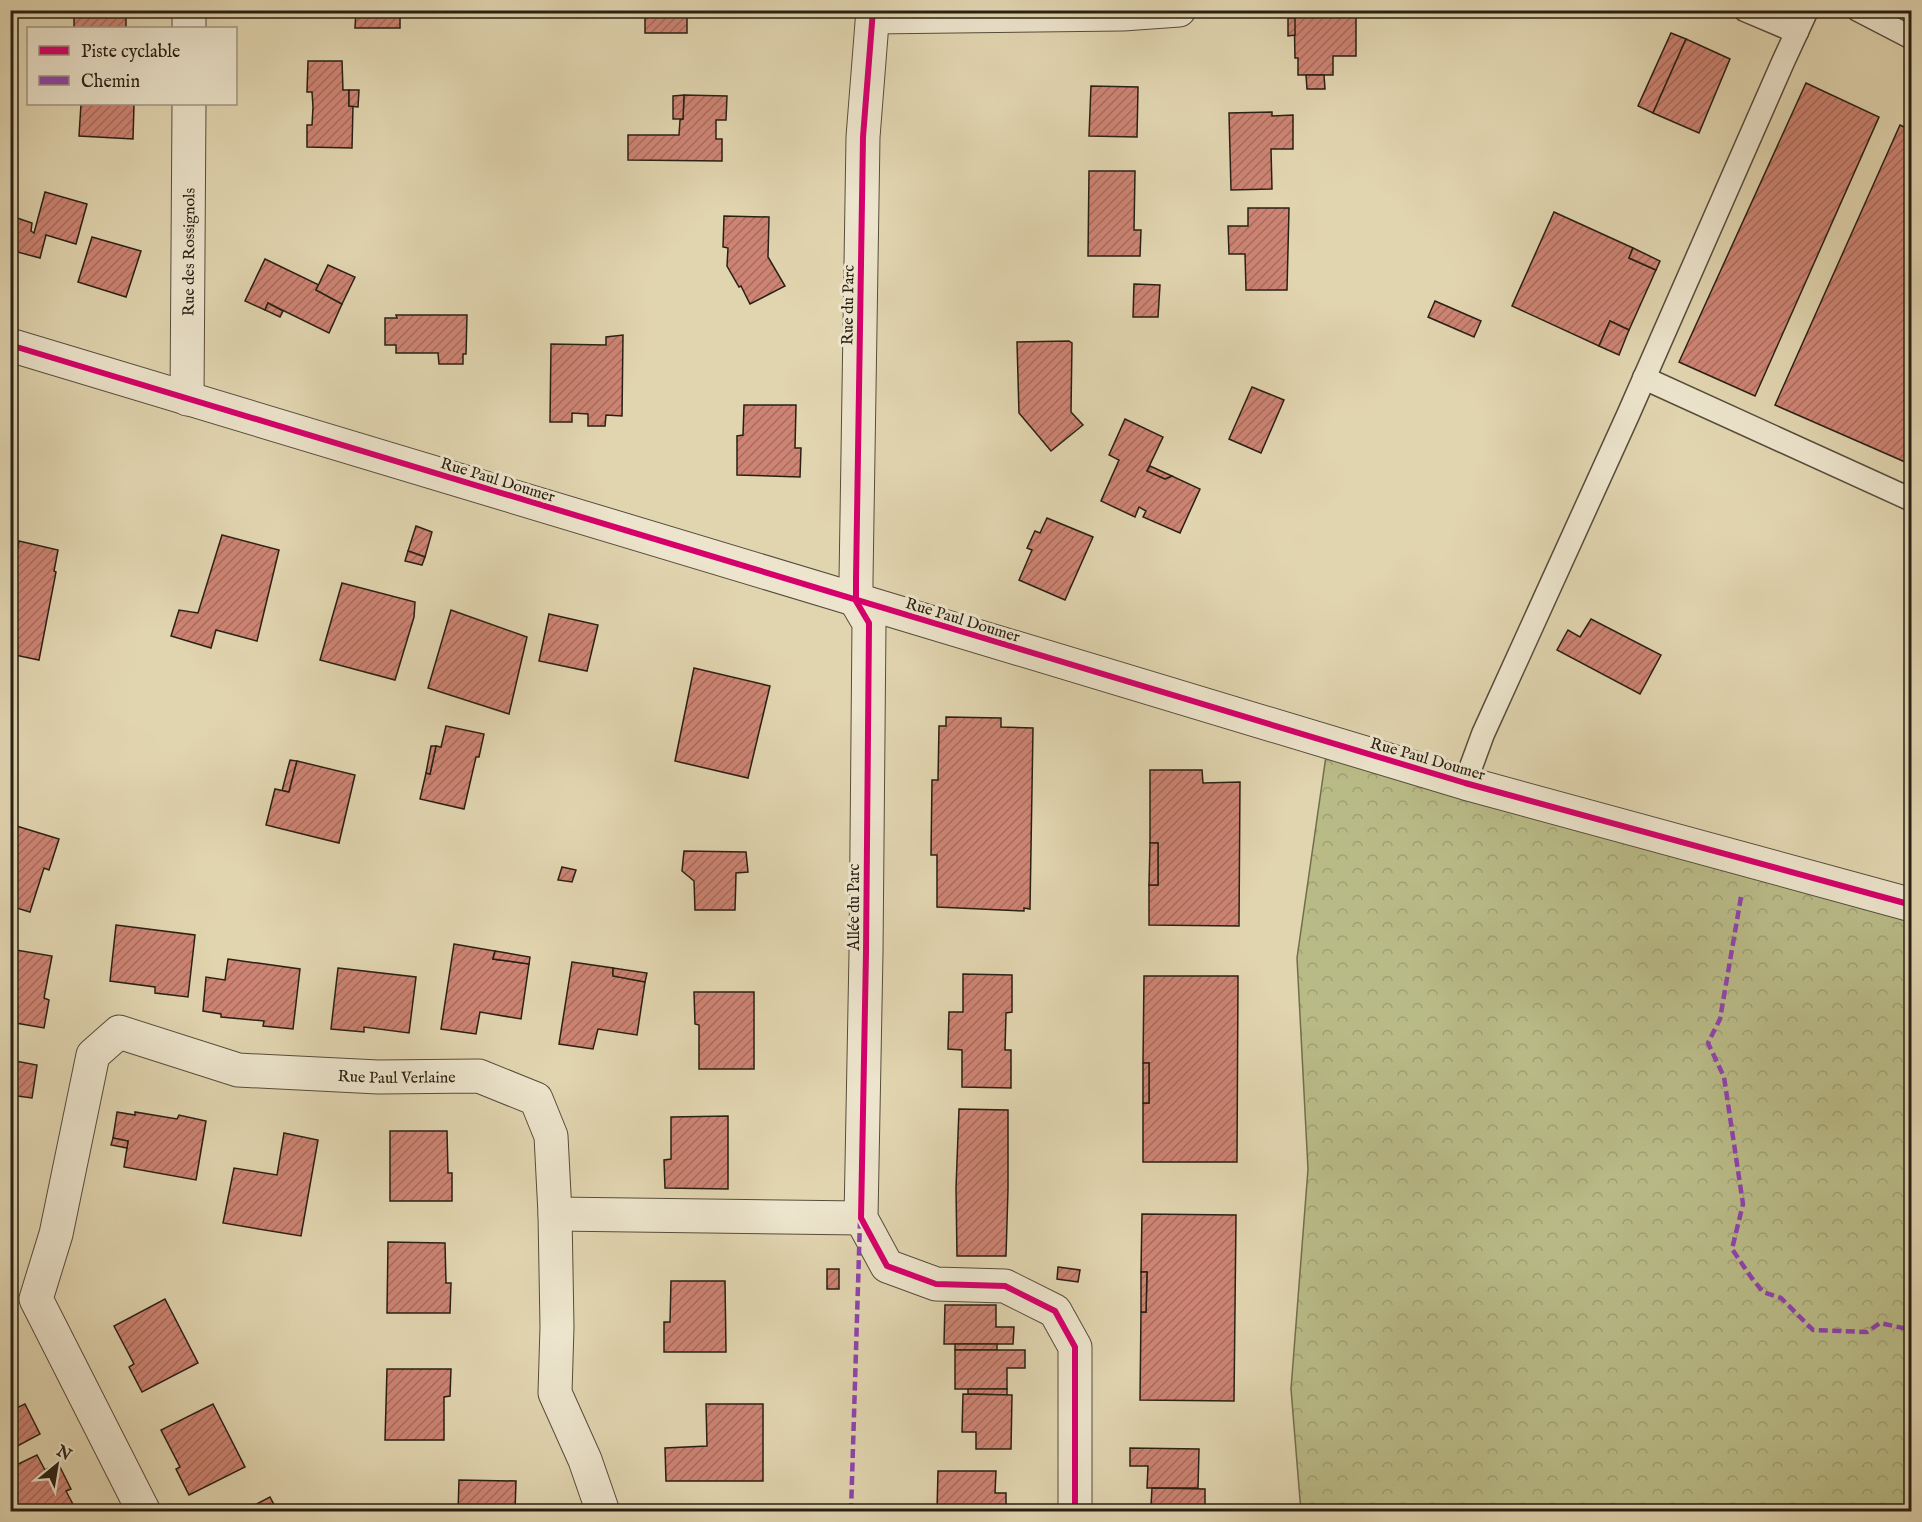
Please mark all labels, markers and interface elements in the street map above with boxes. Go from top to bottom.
legend [27,27,237,105]
text: Piste cyclable [81,41,180,64]
text: Chemin [81,71,140,94]
street label: Rue des Rossignols [180,187,200,316]
street label: Rue du Parc [838,265,860,345]
street label: Rue Paul Doumer [438,454,557,508]
street label: Rue Paul Doumer [903,594,1022,648]
street label: Rue Paul Doumer [1368,734,1487,786]
street label: Allée du Parc [845,863,865,951]
street label: Rue Paul Verlaine [337,1067,456,1089]
north arrow [27,1435,87,1495]
text: N [52,1441,75,1466]

